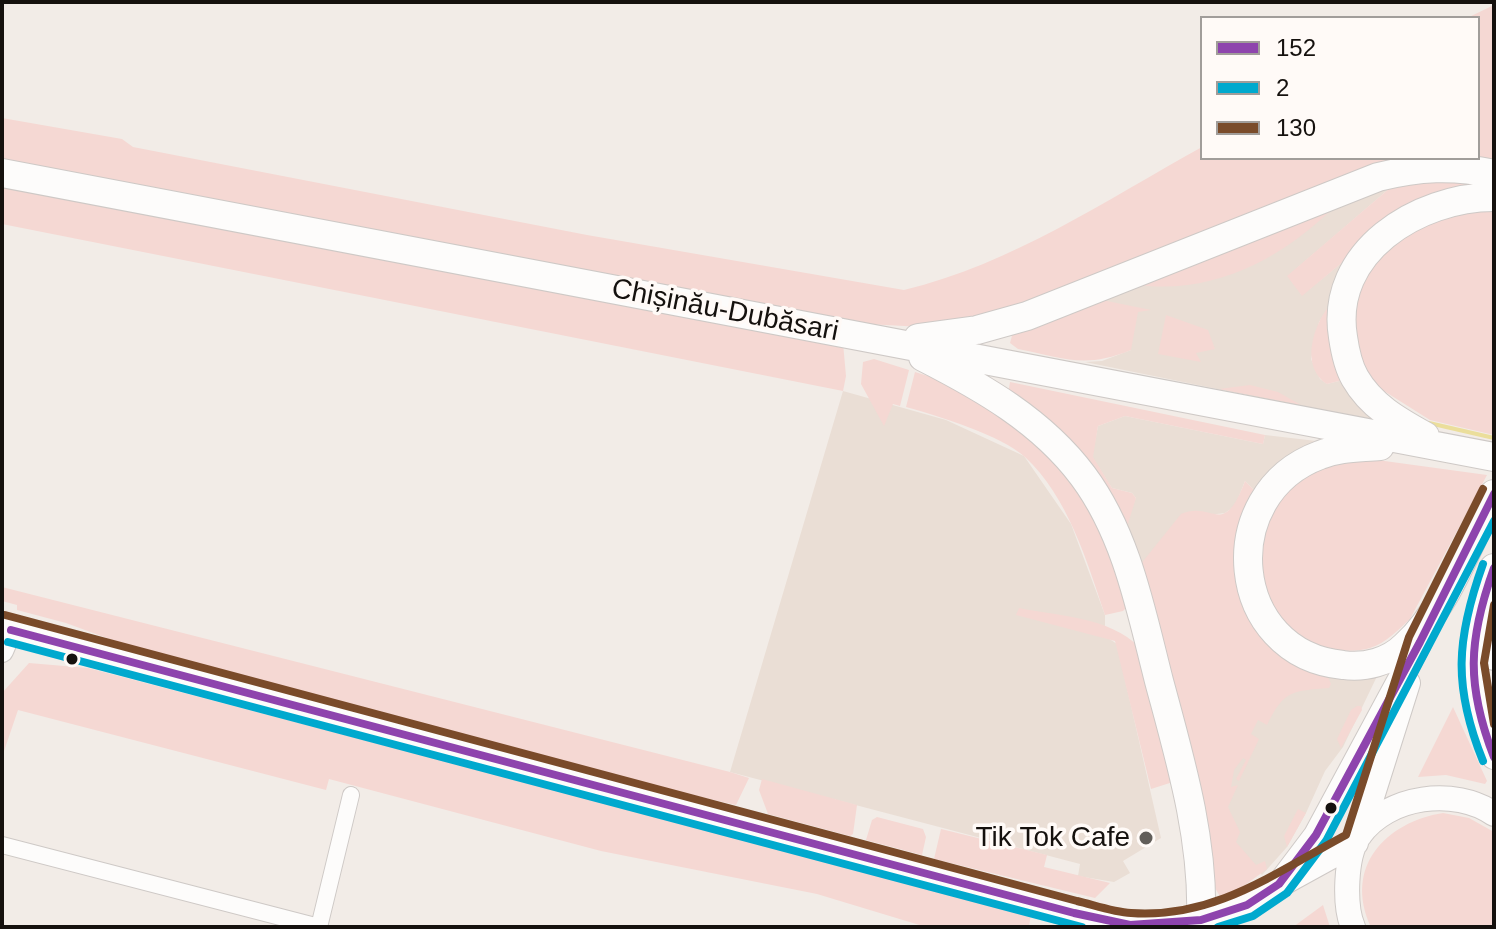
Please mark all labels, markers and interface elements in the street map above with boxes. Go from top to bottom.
legend [1200,16,1480,160]
text: 152 [1276,34,1316,61]
text: 2 [1276,74,1289,101]
text: 130 [1276,114,1316,141]
street label: Chișinău-Dubăsari [609,273,841,349]
unlabelled marker [64,651,80,667]
unlabelled marker [1323,800,1339,816]
place label: Tik Tok Cafe [975,821,1130,855]
marker: Tik Tok Cafe [1137,829,1155,847]

